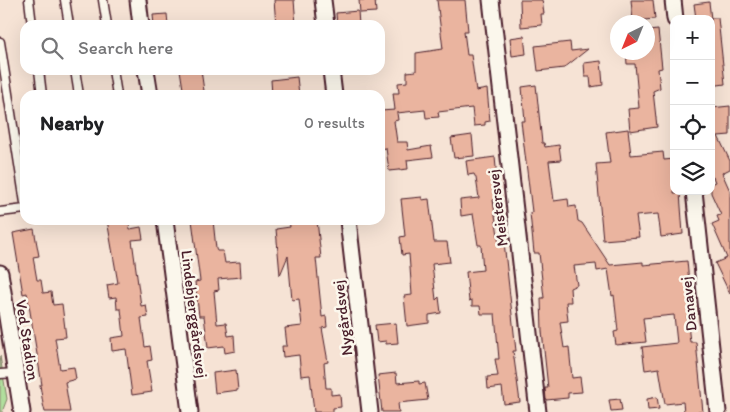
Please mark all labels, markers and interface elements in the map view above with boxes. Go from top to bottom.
north arrow [610,15,655,60]
map controls [670,15,715,195]
button: + [670,15,715,60]
search box [20,20,385,75]
icon: search [38,34,66,62]
text: Search here [78,36,173,59]
button: − [670,60,715,105]
button: locate [670,105,715,150]
text: Nearby [40,110,104,135]
text: 0 results [304,113,365,132]
button: layers [670,150,715,195]
street label: Meistersvej [483,168,512,248]
street label: Lindebjerggårdsvej [177,249,212,379]
street label: Danavej [676,276,701,332]
street label: Nygårdsvej [328,279,357,357]
street label: Ved Stadion [12,298,43,382]

